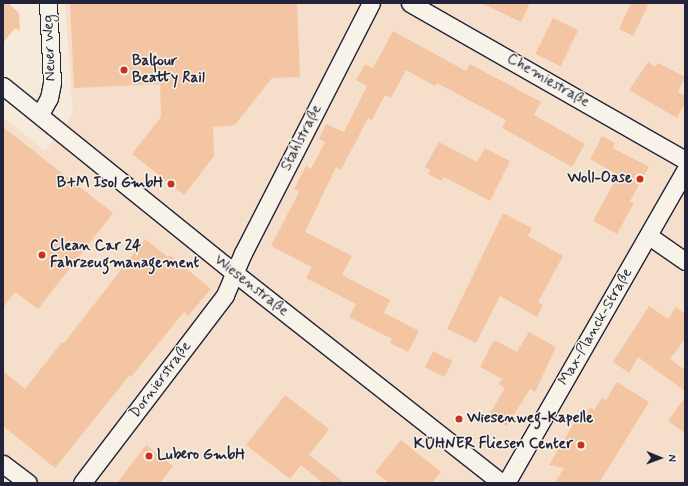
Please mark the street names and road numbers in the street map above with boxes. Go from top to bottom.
street label: Neuer Weg [40,14,60,82]
street label: Chemiestraße [503,50,593,112]
street label: Stahlstraße [278,102,326,174]
street label: Wiesenstraße [210,251,292,321]
street label: Max-Planck-Straße [555,265,637,389]
street label: Dornierstraße [126,338,196,422]

